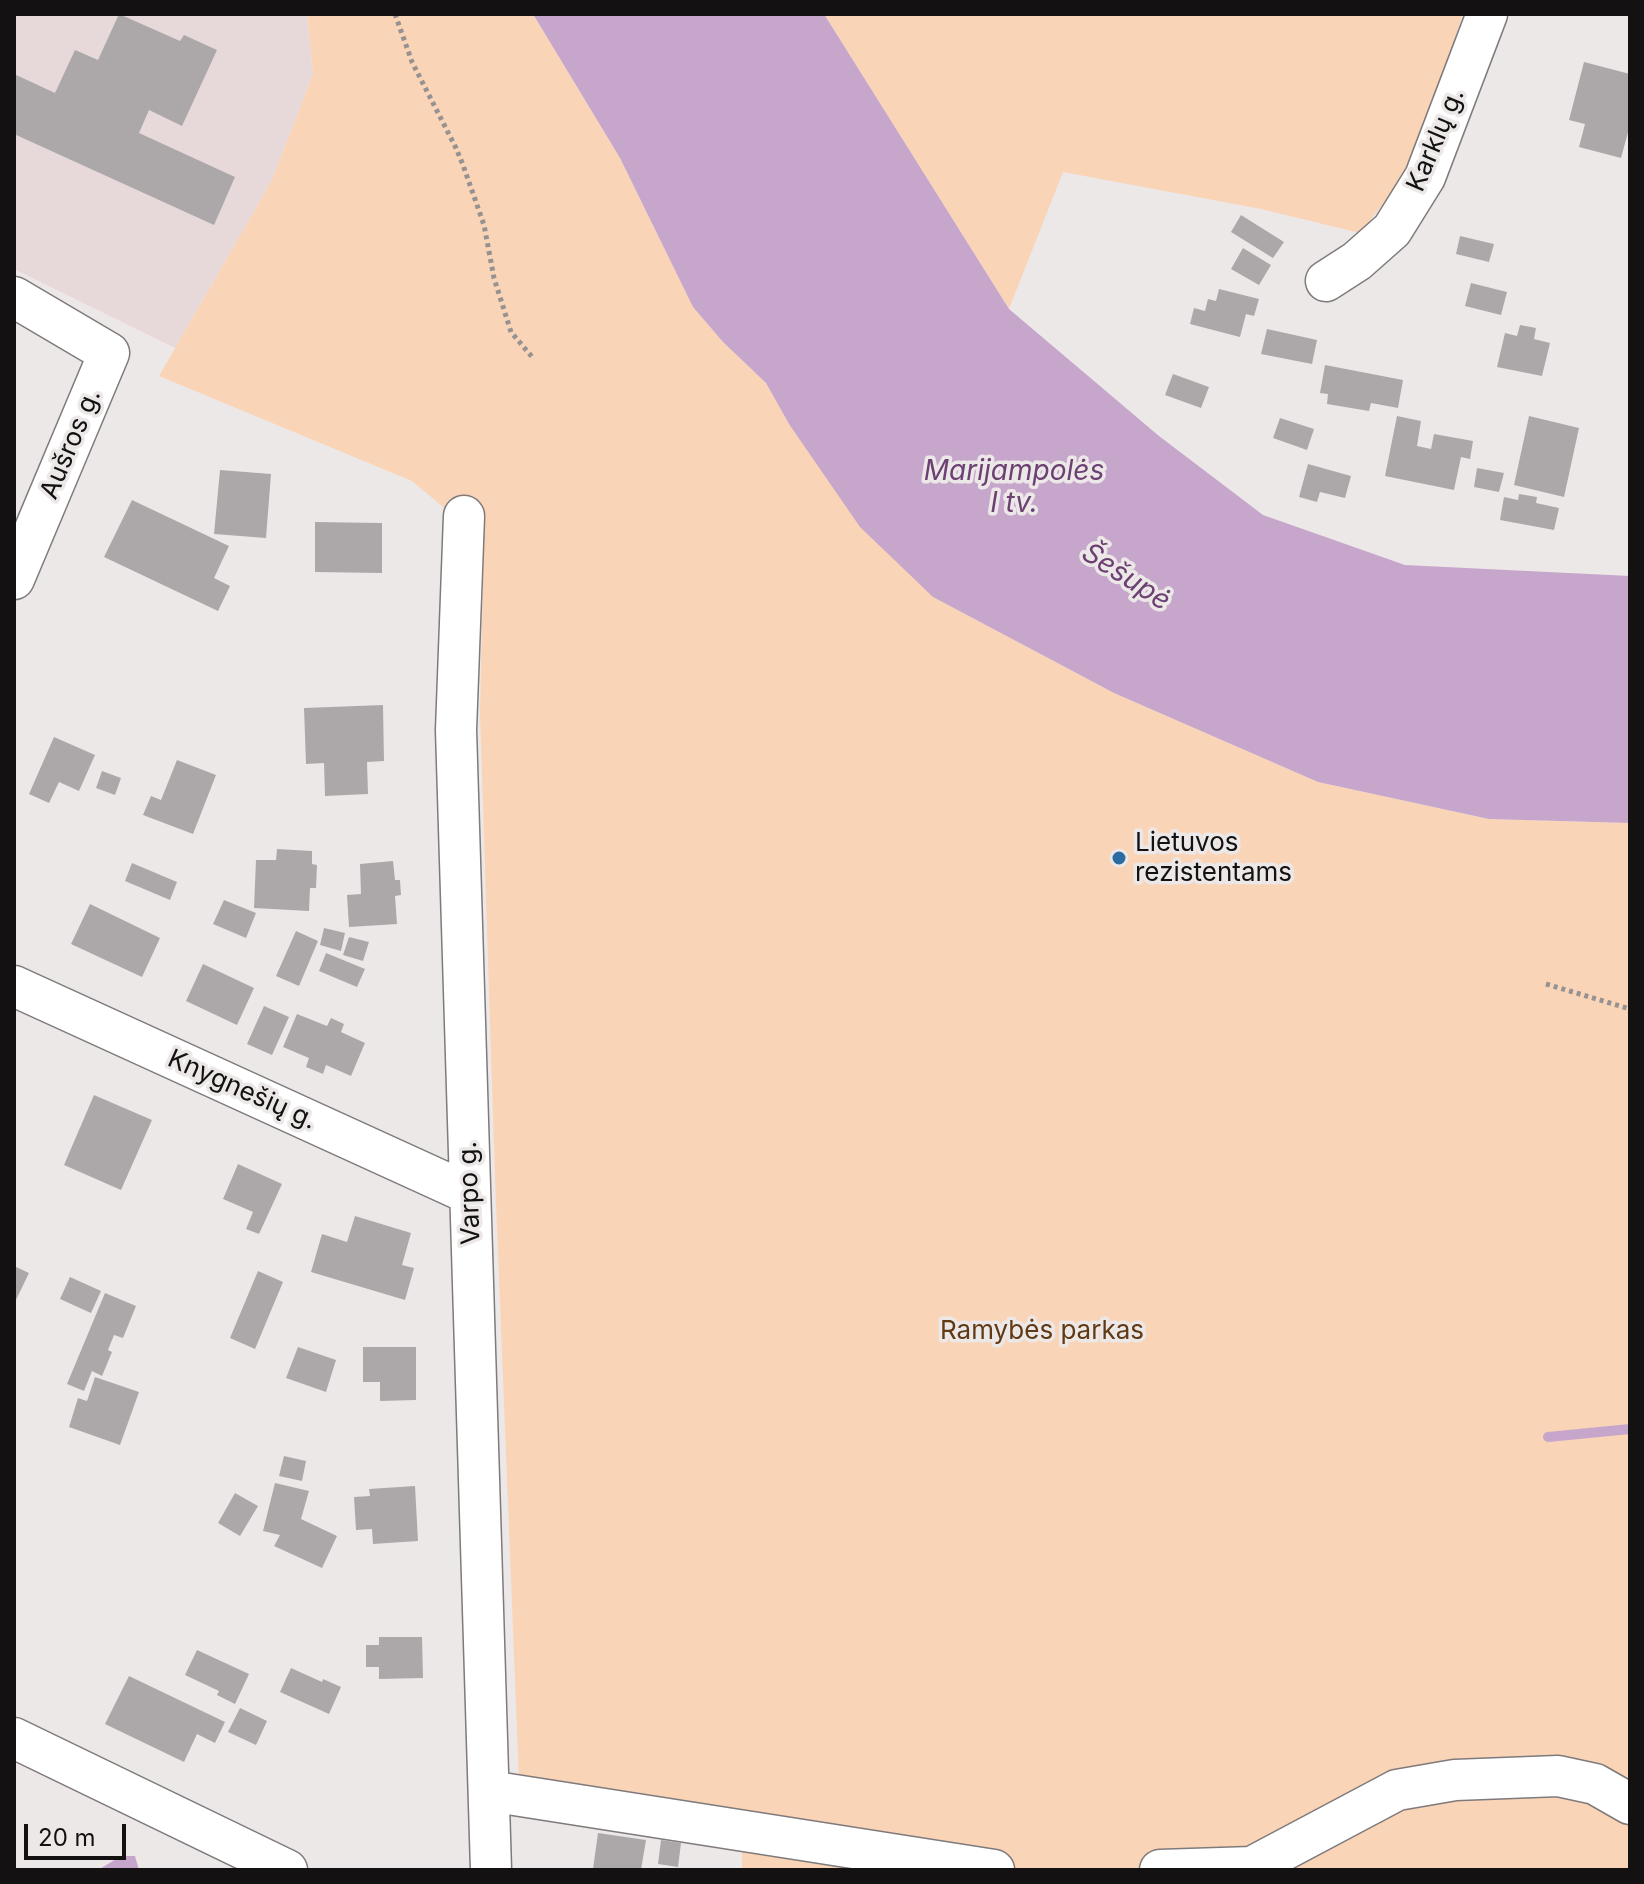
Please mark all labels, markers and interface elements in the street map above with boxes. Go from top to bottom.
street label: Karklų g. [1400,84,1472,196]
street label: Aušros g. [34,384,108,504]
water label: Marijampolės I tv. [924,455,1104,521]
water label: Šešupė [1075,536,1177,618]
place label: Lietuvos rezistentams [1135,827,1292,888]
marker: Lietuvos rezistentams [1110,849,1128,867]
street label: Knygnešių g. [163,1043,321,1137]
street label: Varpo g. [453,1141,487,1245]
park label: Ramybės parkas [940,1315,1144,1347]
scale bar [28,1808,130,1858]
text: 20 m [38,1823,96,1852]

